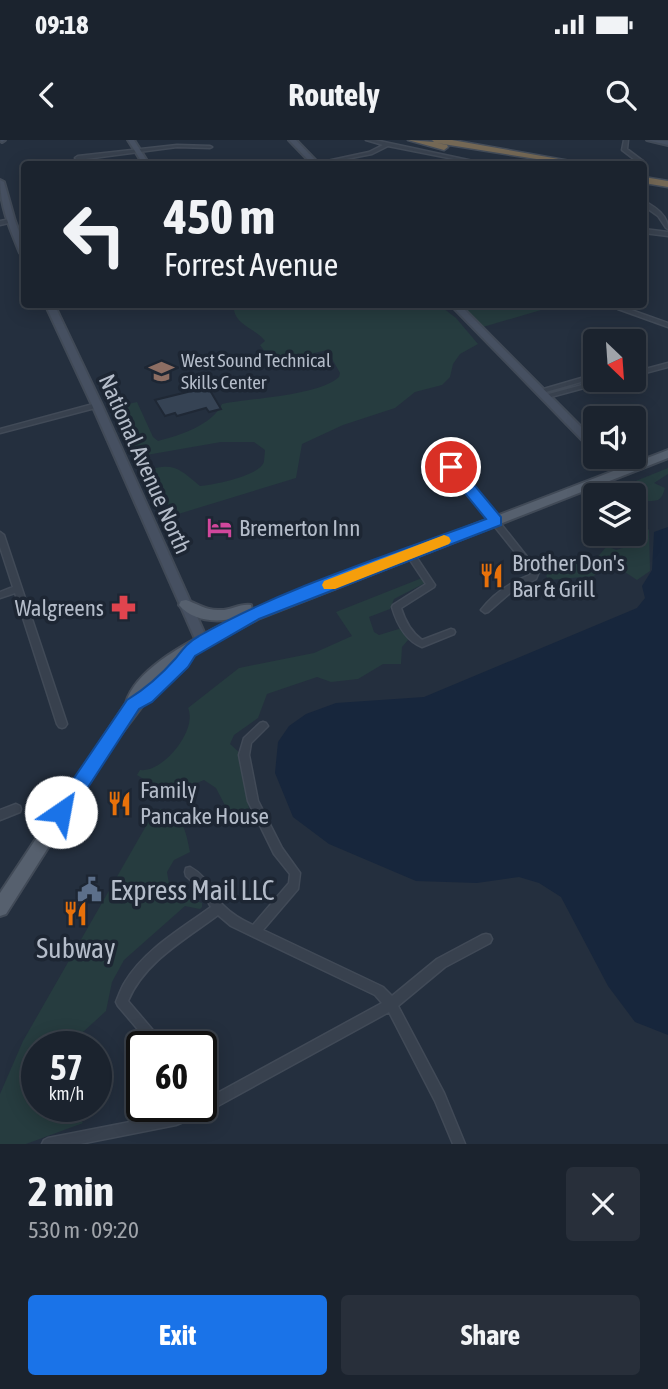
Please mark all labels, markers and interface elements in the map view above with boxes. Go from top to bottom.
text: 09:18 [35,10,89,40]
icon: back [28,76,66,114]
text: Routely [288,76,380,113]
icon: search [602,76,640,114]
text: 450 m [164,188,275,244]
icon: left [49,189,140,280]
text: Forrest Avenue [164,246,338,283]
north arrow [583,329,646,392]
map controls [583,329,646,546]
place label: West Sound Technical Skills Center [181,349,331,393]
school or university icon: West Sound Technical Skills Center [147,357,175,385]
street label: National Avenue North [94,370,196,558]
button: sound [583,406,646,469]
pin [421,437,481,497]
icon: arrive [432,448,470,486]
button: layers [583,483,646,546]
hotel icon: Bremerton Inn [205,514,233,542]
place label: Bremerton Inn [239,515,360,541]
place label: Brother Don's Bar & Grill [512,550,625,602]
restaurant icon: Brother Don's Bar & Grill [478,562,506,590]
pharmacy icon: Walgreens [110,594,138,622]
place label: Walgreens [15,595,104,621]
position arrow [24,775,98,849]
place label: Family Pancake House [140,777,269,829]
restaurant icon: Family Pancake House [106,789,134,817]
place label: Express Mail LLC [110,874,275,906]
public building icon: Express Mail LLC [76,876,104,904]
restaurant icon: Subway [62,900,90,928]
place label: Subway [36,932,116,964]
speed limit sign: 60 [126,1031,217,1122]
text: 57 [50,1047,83,1087]
text: km/h [49,1083,84,1104]
text: 2 min [28,1167,114,1215]
button: close [566,1167,640,1241]
text: 530 m · 09:20 [28,1217,139,1243]
button: Exit [28,1295,327,1375]
button: Share [341,1295,640,1375]

